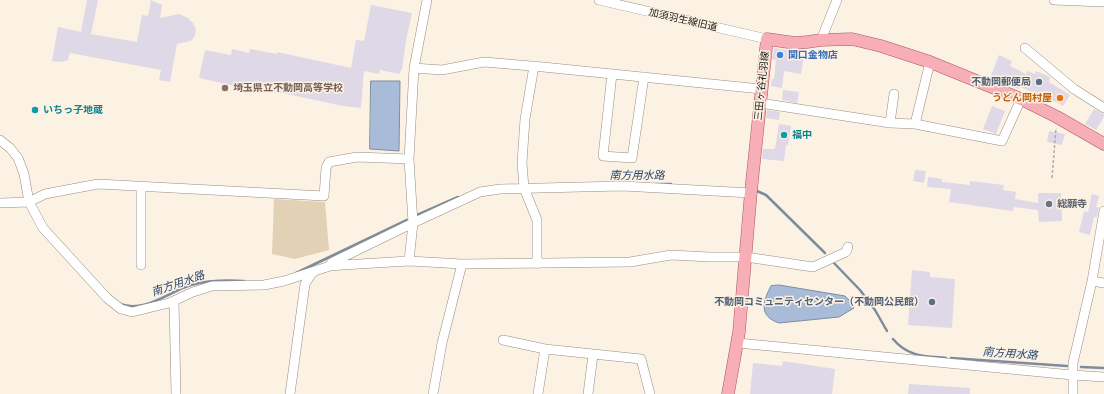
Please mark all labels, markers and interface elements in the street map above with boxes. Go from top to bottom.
street label: 加須羽生線旧道 [648,6,718,34]
place label: 関口金物店 [788,49,838,61]
marker: 関口金物店 [775,50,785,60]
street label: 三田ヶ谷礼羽線 [752,51,772,121]
place label: 不動岡郵便局 [971,76,1031,88]
marker: 不動岡郵便局 [1034,77,1044,87]
place label: 埼玉県立不動岡高等学校 [233,82,343,94]
marker: 埼玉県立不動岡高等学校 [220,83,230,93]
place label: うどん岡村屋 [992,92,1052,104]
marker: うどん岡村屋 [1055,93,1065,103]
place label: いちっ子地蔵 [43,104,103,116]
marker: いちっ子地蔵 [30,105,40,115]
place label: 福中 [792,129,812,141]
marker: 福中 [779,130,789,140]
water label: 南方用水路 [610,169,664,183]
place label: 総願寺 [1057,198,1087,210]
marker: 総願寺 [1044,199,1054,209]
water label: 南方用水路 [150,269,206,299]
place label: 不動岡コミュニティセンター（不動岡公民館） [714,296,924,308]
marker: 不動岡コミュニティセンター（不動岡公民館） [927,297,937,307]
water label: 南方用水路 [982,345,1038,363]

